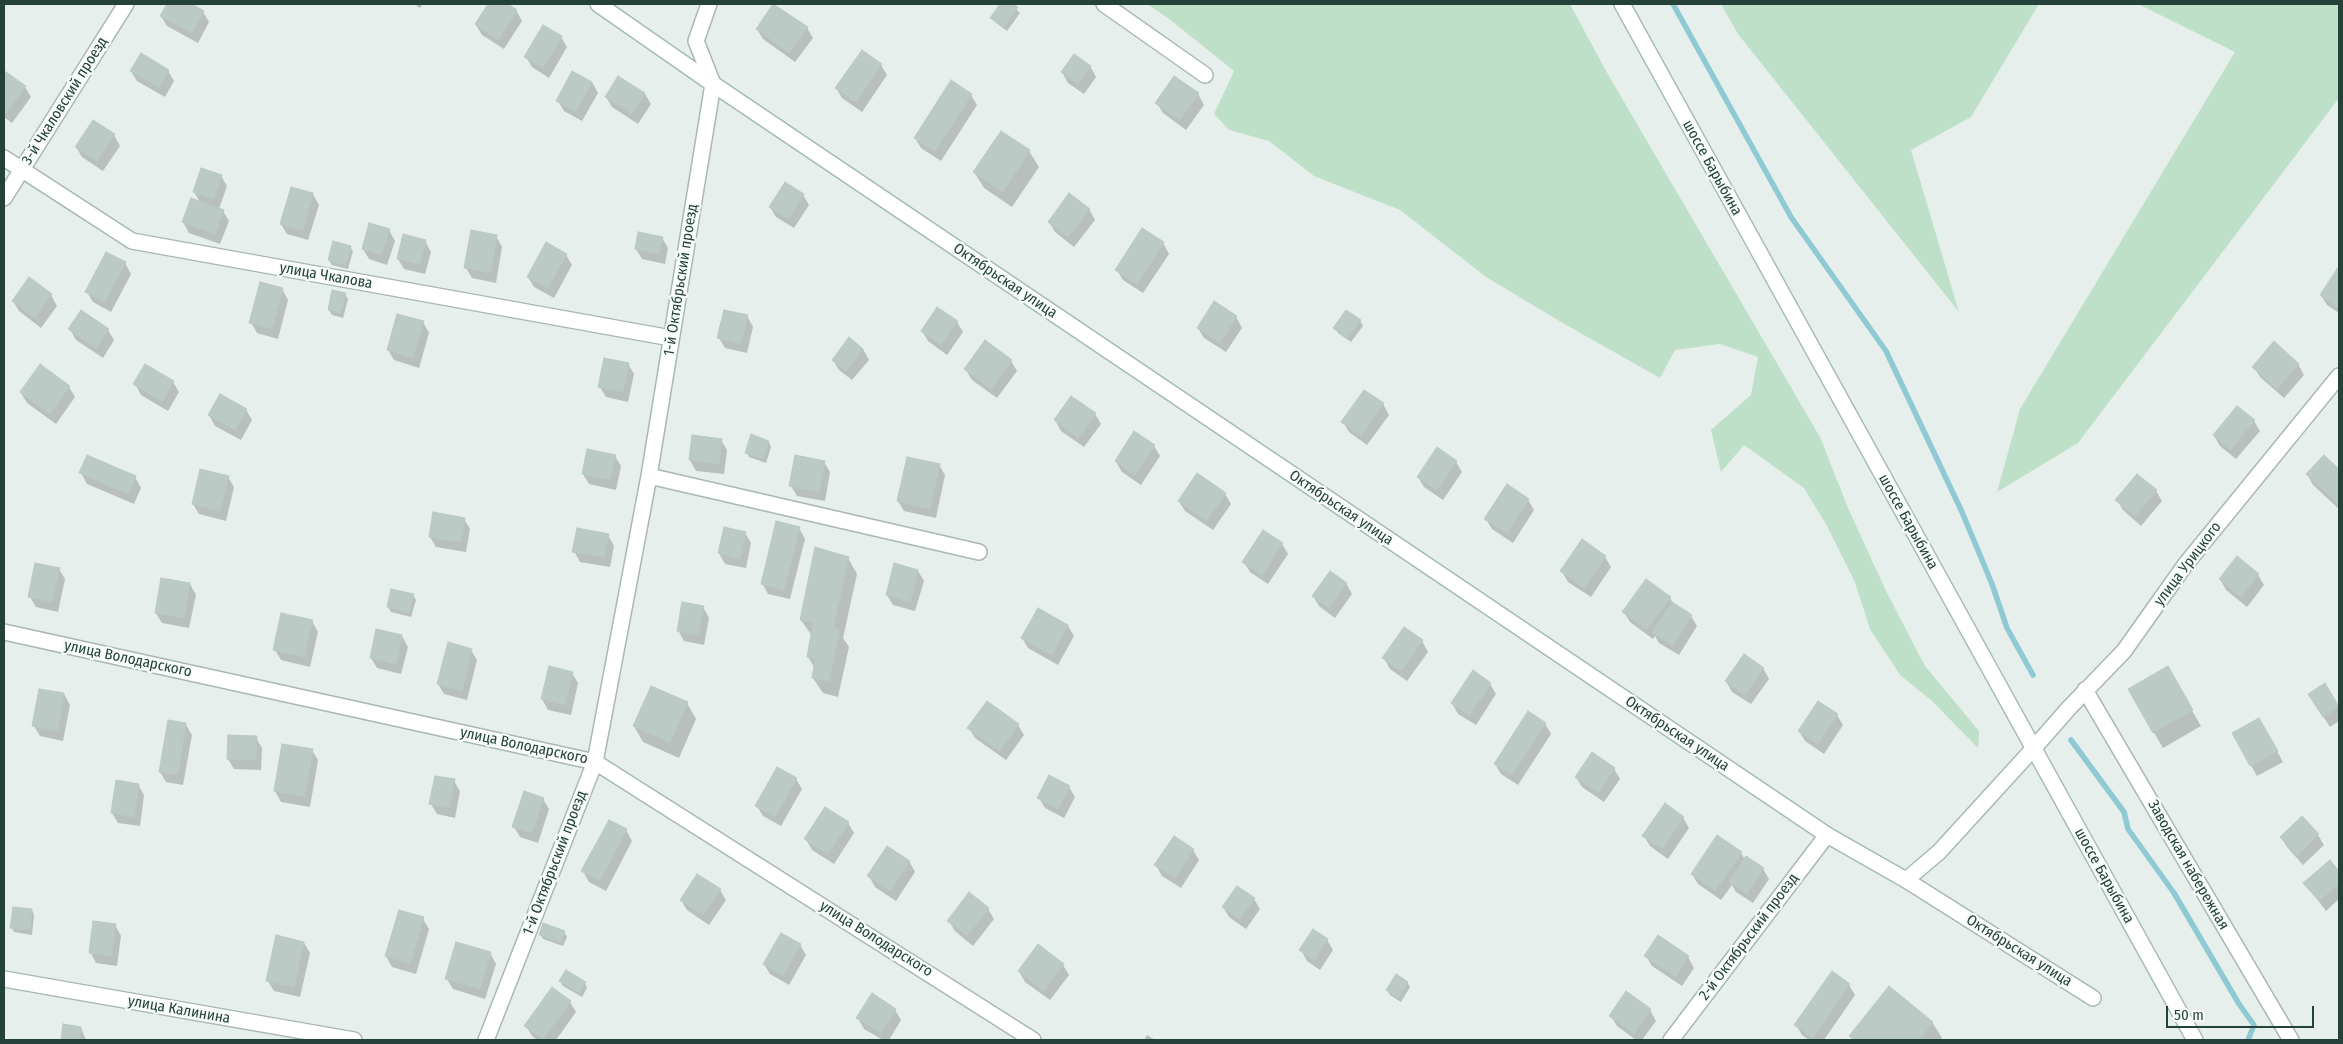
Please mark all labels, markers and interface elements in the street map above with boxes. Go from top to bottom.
street label: 3-й Чкаловский проезд [18,34,112,168]
street label: шоссе Барыбина [1678,117,1746,219]
street label: 1-й Октябрьский проезд [660,203,702,357]
street label: Октябрьская улица [950,240,1060,322]
street label: улица Чкалова [278,259,374,293]
street label: Октябрьская улица [1286,467,1396,549]
street label: шоссе Барыбина [1874,471,1942,573]
street label: улица Урицкого [2151,518,2225,610]
street label: улица Володарского [63,637,193,681]
street label: Октябрьская улица [1622,693,1732,775]
street label: улица Володарского [459,724,589,768]
street label: 1-й Октябрьский проезд [519,788,591,938]
street label: Заводская набережная [2143,797,2233,933]
street label: шоссе Барыбина [2070,825,2138,927]
street label: 2-й Октябрьский проезд [1695,870,1803,1004]
street label: улица Володарского [816,897,936,981]
street label: Октябрьская улица [1963,911,2075,991]
street label: улица Калинина [126,992,232,1028]
scale bar [2168,996,2316,1028]
text: 50 m [2174,1006,2204,1024]

